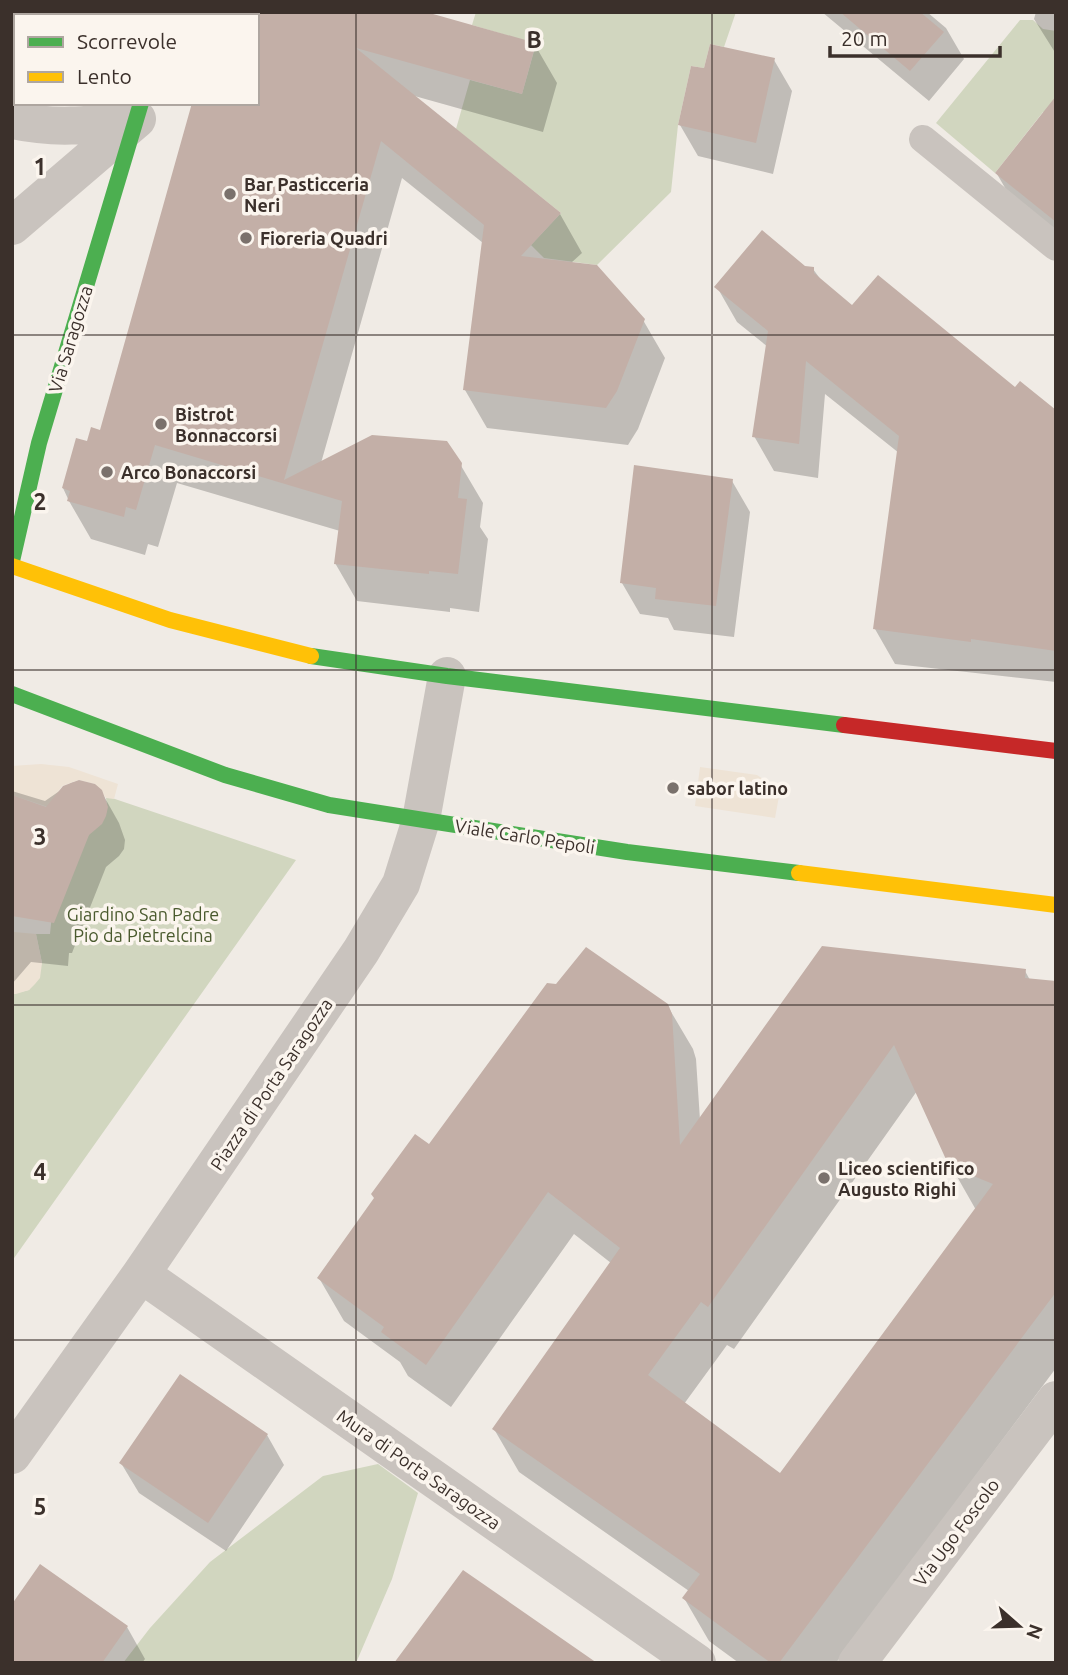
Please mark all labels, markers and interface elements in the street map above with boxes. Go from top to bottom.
legend [14,14,259,105]
scale bar [830,14,1000,58]
text: 20 m [841,26,888,50]
text: B [526,27,542,52]
text: Scorrevole [77,29,177,53]
text: Lento [77,64,132,88]
text: 1 [34,154,46,179]
place label: Bar Pasticceria Neri [244,174,369,215]
marker: Bar Pasticceria Neri [222,186,238,202]
place label: Fioreria Quadri [260,228,388,248]
marker: Fioreria Quadri [238,230,254,246]
street label: Via Saragozza [44,283,96,395]
place label: Bistrot Bonnaccorsi [175,404,277,445]
marker: Bistrot Bonnaccorsi [153,416,169,432]
place label: Arco Bonaccorsi [121,462,256,482]
marker: Arco Bonaccorsi [99,464,115,480]
text: 2 [34,489,46,514]
place label: sabor latino [687,778,788,798]
marker: sabor latino [665,780,681,796]
street label: Viale Carlo Pepoli [454,815,596,857]
text: 3 [34,824,46,849]
park label: Giardino San Padre Pio da Pietrelcina [67,904,219,945]
street label: Piazza di Porta Saragozza [206,994,336,1174]
place label: Liceo scientifico Augusto Righi [838,1158,975,1199]
text: 4 [34,1159,47,1184]
marker: Liceo scientifico Augusto Righi [816,1170,832,1186]
street label: Mura di Porta Saragozza [334,1405,504,1533]
street label: Via Ugo Foscolo [909,1474,1003,1590]
text: 5 [34,1494,46,1519]
north arrow [984,1591,1054,1661]
text: N [1022,1621,1048,1642]

